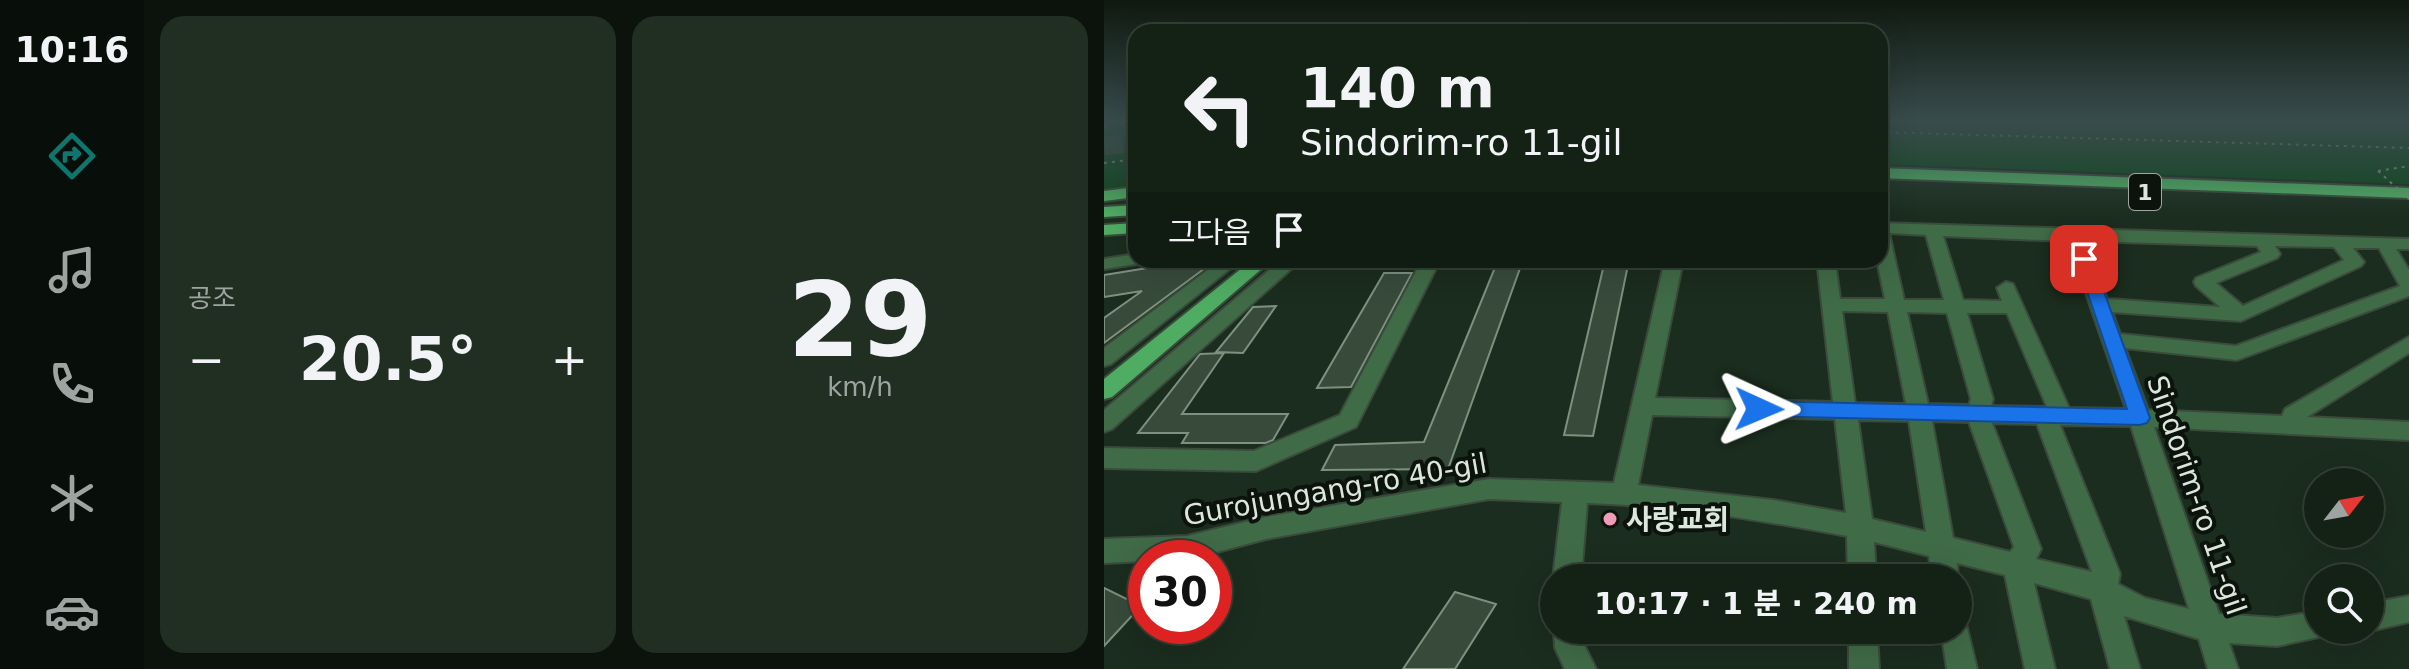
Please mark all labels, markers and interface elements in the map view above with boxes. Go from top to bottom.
text: 10:16 [15,29,129,70]
text: 140 m [1300,55,1495,120]
icon: left [1168,56,1272,160]
text: Sindorim-ro 11-gil [1300,122,1623,163]
icon: directions [44,128,100,184]
road number: 1 [2129,174,2161,210]
icon: arrive [1267,208,1311,252]
text: 그다음 [1168,215,1251,250]
pin [2050,225,2118,293]
icon: arrive [2062,237,2106,281]
icon: music [44,242,100,298]
text: 29 [788,259,932,381]
text: 공조 [188,283,236,313]
text: 20.5° [299,324,477,394]
text: − [188,334,225,385]
text: + [551,334,588,385]
icon: phone [44,356,100,412]
position arrow [1717,367,1801,451]
street label: Sindorim-ro 11-gil [2140,371,2253,619]
text: km/h [827,372,893,402]
street label: Gurojungang-ro 40-gil [1181,447,1489,532]
north arrow [2304,468,2384,548]
map controls [2304,468,2384,644]
icon: climate [44,470,100,526]
place label: 사랑교회 [1626,503,1729,536]
marker: 사랑교회 [1601,510,1619,528]
speed limit sign: 30 [1128,540,1232,644]
button: search [2304,564,2384,644]
icon: car [44,584,100,640]
text: 10:17 · 1 분 · 240 m [1594,586,1918,621]

